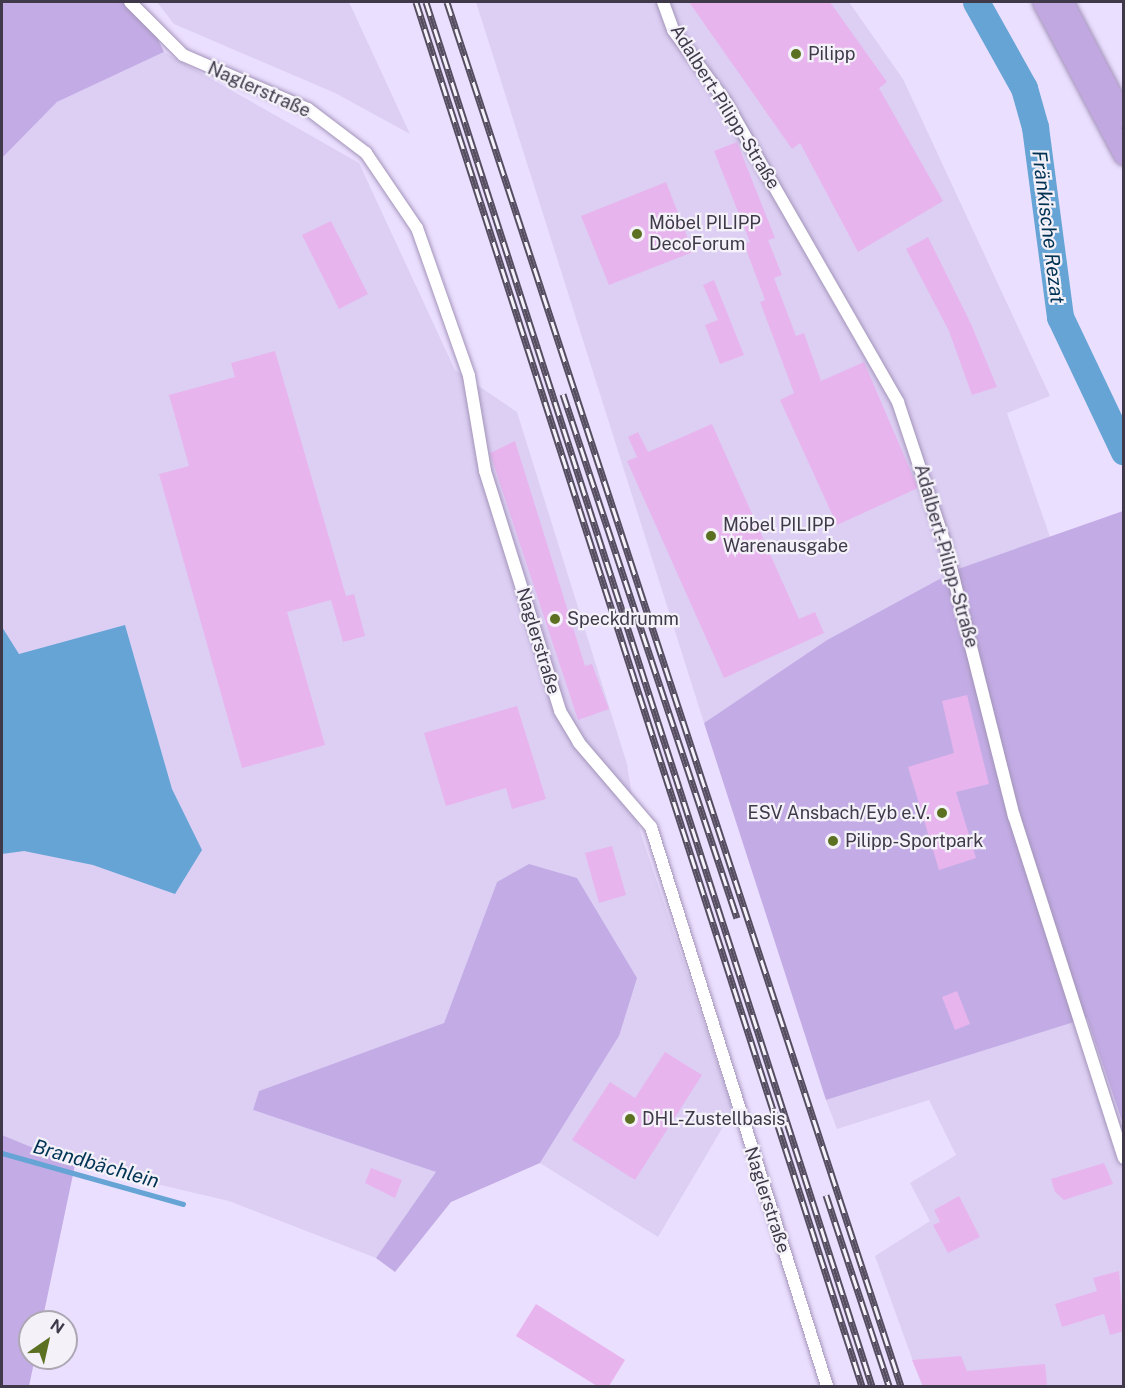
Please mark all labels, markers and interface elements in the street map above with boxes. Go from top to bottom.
street label: Adalbert-Pilipp-Straße [666,21,784,193]
place label: Pilipp [808,43,855,65]
marker: Pilipp [789,47,803,61]
street label: Naglerstraße [204,58,314,122]
water label: Fränkische Rezat [1027,149,1069,305]
place label: Möbel PILIPP DecoForum [649,213,761,256]
marker: Möbel PILIPP DecoForum [630,227,644,241]
street label: Adalbert-Pilipp-Straße [909,462,983,650]
place label: Möbel PILIPP Warenausgabe [723,515,848,558]
marker: Möbel PILIPP Warenausgabe [704,529,718,543]
street label: Naglerstraße [512,585,564,697]
place label: Speckdrumm [567,608,679,630]
marker: Speckdrumm [548,612,562,626]
place label: ESV Ansbach/Eyb e.V. [747,802,930,824]
marker: ESV Ansbach/Eyb e.V. [935,806,949,820]
place label: Pilipp-Sportpark [845,830,983,852]
marker: Pilipp-Sportpark [826,834,840,848]
place label: DHL-Zustellbasis [642,1108,785,1130]
marker: DHL-Zustellbasis [623,1112,637,1126]
water label: Brandbächlein [30,1135,162,1193]
street label: Naglerstraße [740,1144,794,1256]
north arrow [18,1310,78,1370]
text: N [47,1315,68,1338]

